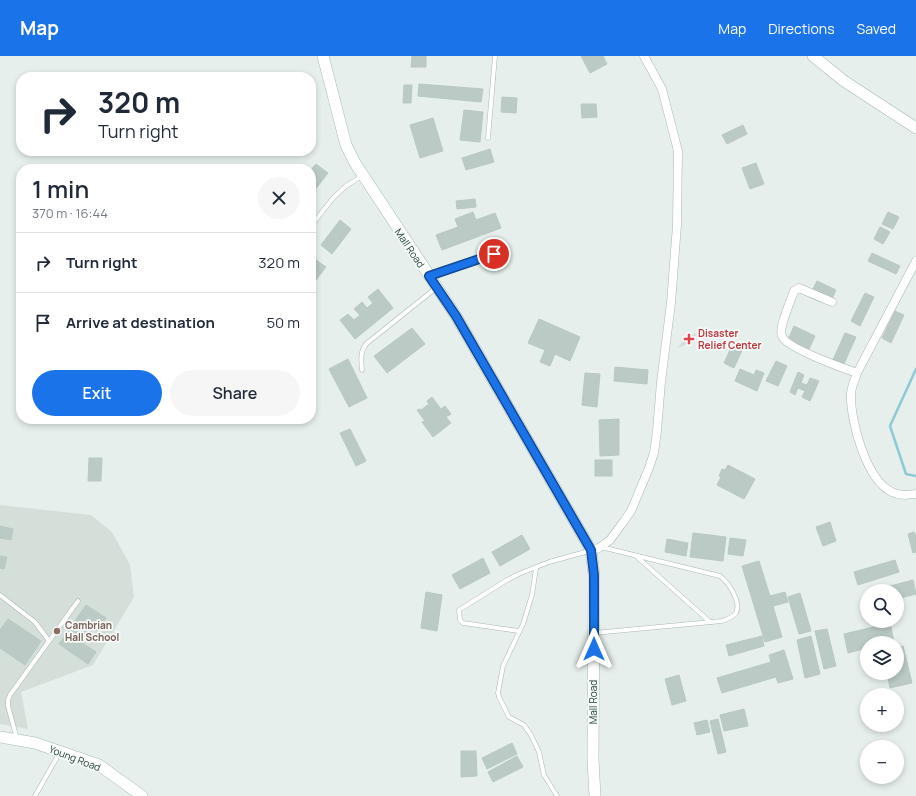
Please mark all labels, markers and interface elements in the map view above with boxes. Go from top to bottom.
text: Map [20,15,59,41]
text: Map [718,19,746,38]
text: Directions [768,19,835,38]
text: Saved [857,19,896,38]
text: 320 m [98,83,180,121]
icon: right [32,88,84,140]
text: Turn right [98,119,179,143]
text: 1 min [32,172,89,205]
button: close [258,177,300,219]
text: 370 m · 16:44 [32,204,108,222]
street label: Mall Road [392,226,428,270]
pin [477,237,511,271]
icon: arrive [483,243,505,265]
icon: right [32,252,54,274]
text: Turn right [66,252,137,273]
text: 320 m [258,252,300,273]
icon: arrive [32,312,54,334]
text: Arrive at destination [66,312,215,333]
text: 50 m [266,312,300,333]
place label: Disaster Relief Center [698,326,762,352]
marker: Disaster Relief Center [683,333,695,345]
button: Exit [32,370,162,416]
button: Share [170,370,300,416]
map controls [860,584,904,784]
button: search [860,584,904,628]
place label: Cambrian Hall School [65,618,119,644]
marker: Cambrian Hall School [52,626,62,636]
position arrow [573,628,615,670]
button: layers [860,636,904,680]
street label: Mall Road [586,680,600,724]
button: + [860,688,904,732]
button: − [860,740,904,784]
street label: Young Road [47,742,103,774]

